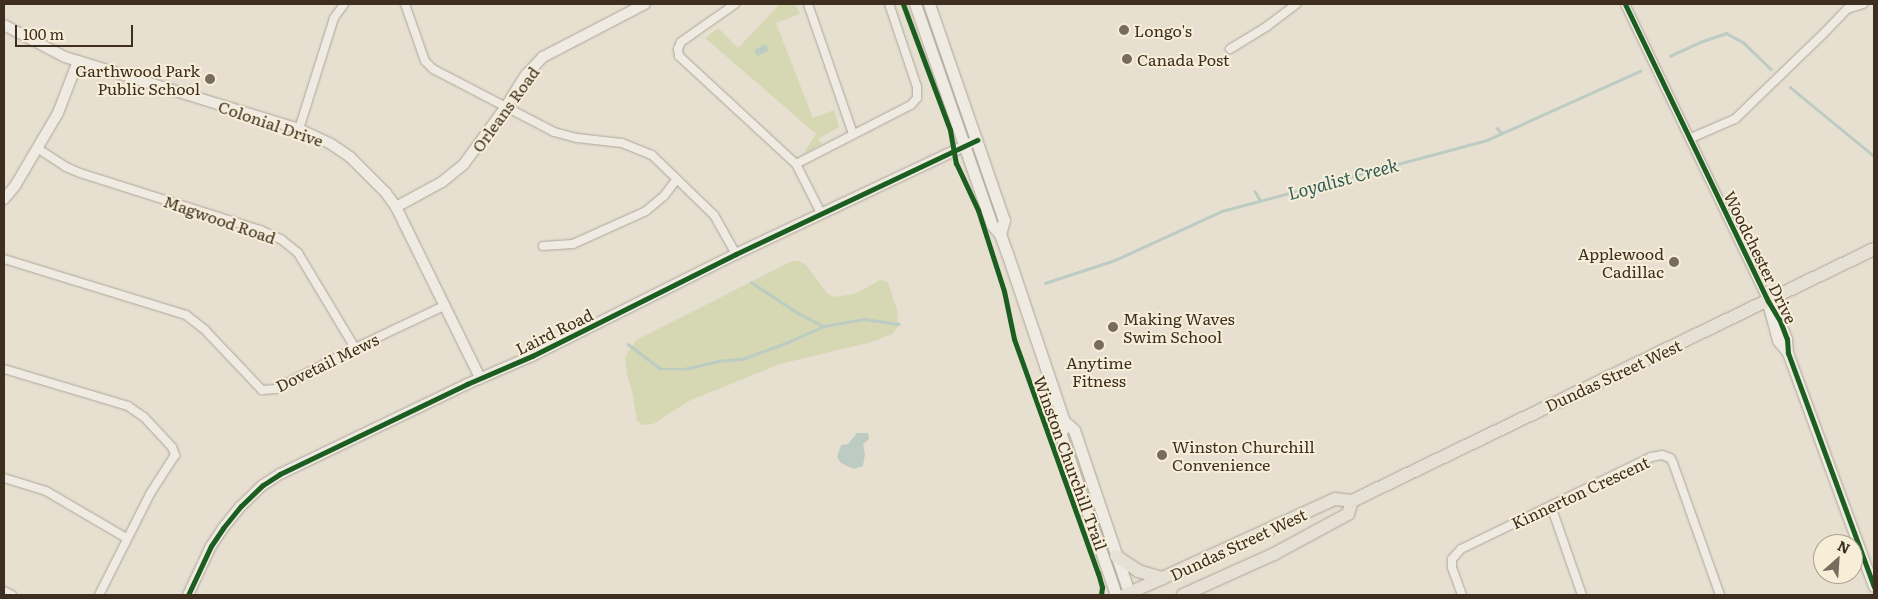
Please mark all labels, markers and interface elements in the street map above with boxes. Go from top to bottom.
scale bar [18,15,135,47]
place label: Longo's [1134,20,1192,40]
text: 100 m [23,22,64,45]
marker: Longo's [1118,24,1130,36]
place label: Canada Post [1137,49,1230,69]
marker: Canada Post [1121,53,1133,65]
place label: Garthwood Park Public School [75,60,200,98]
street label: Orleans Road [468,62,542,156]
marker: Garthwood Park Public School [204,73,216,85]
street label: Colonial Drive [216,96,326,150]
water label: Loyalist Creek [1285,154,1401,204]
street label: Woodchester Drive [1721,188,1801,326]
street label: Magwood Road [161,191,279,247]
place label: Applewood Cadillac [1578,243,1664,281]
marker: Applewood Cadillac [1668,256,1680,268]
street label: Laird Road [512,304,596,358]
place label: Making Waves Swim School [1123,308,1235,346]
marker: Making Waves Swim School [1107,321,1119,333]
street label: Dovetail Mews [272,329,382,395]
street label: Dundas Street West [1542,335,1684,415]
marker: Anytime Fitness [1093,339,1105,351]
place label: Anytime Fitness [1066,352,1132,390]
street label: Winston Churchill Trail [1030,373,1112,553]
place label: Winston Churchill Convenience [1172,436,1315,474]
marker: Winston Churchill Convenience [1156,449,1168,461]
street label: Kinnerton Crescent [1508,452,1652,532]
street label: Dundas Street West [1167,504,1309,584]
north arrow [1813,534,1863,584]
text: N [1834,535,1854,558]

